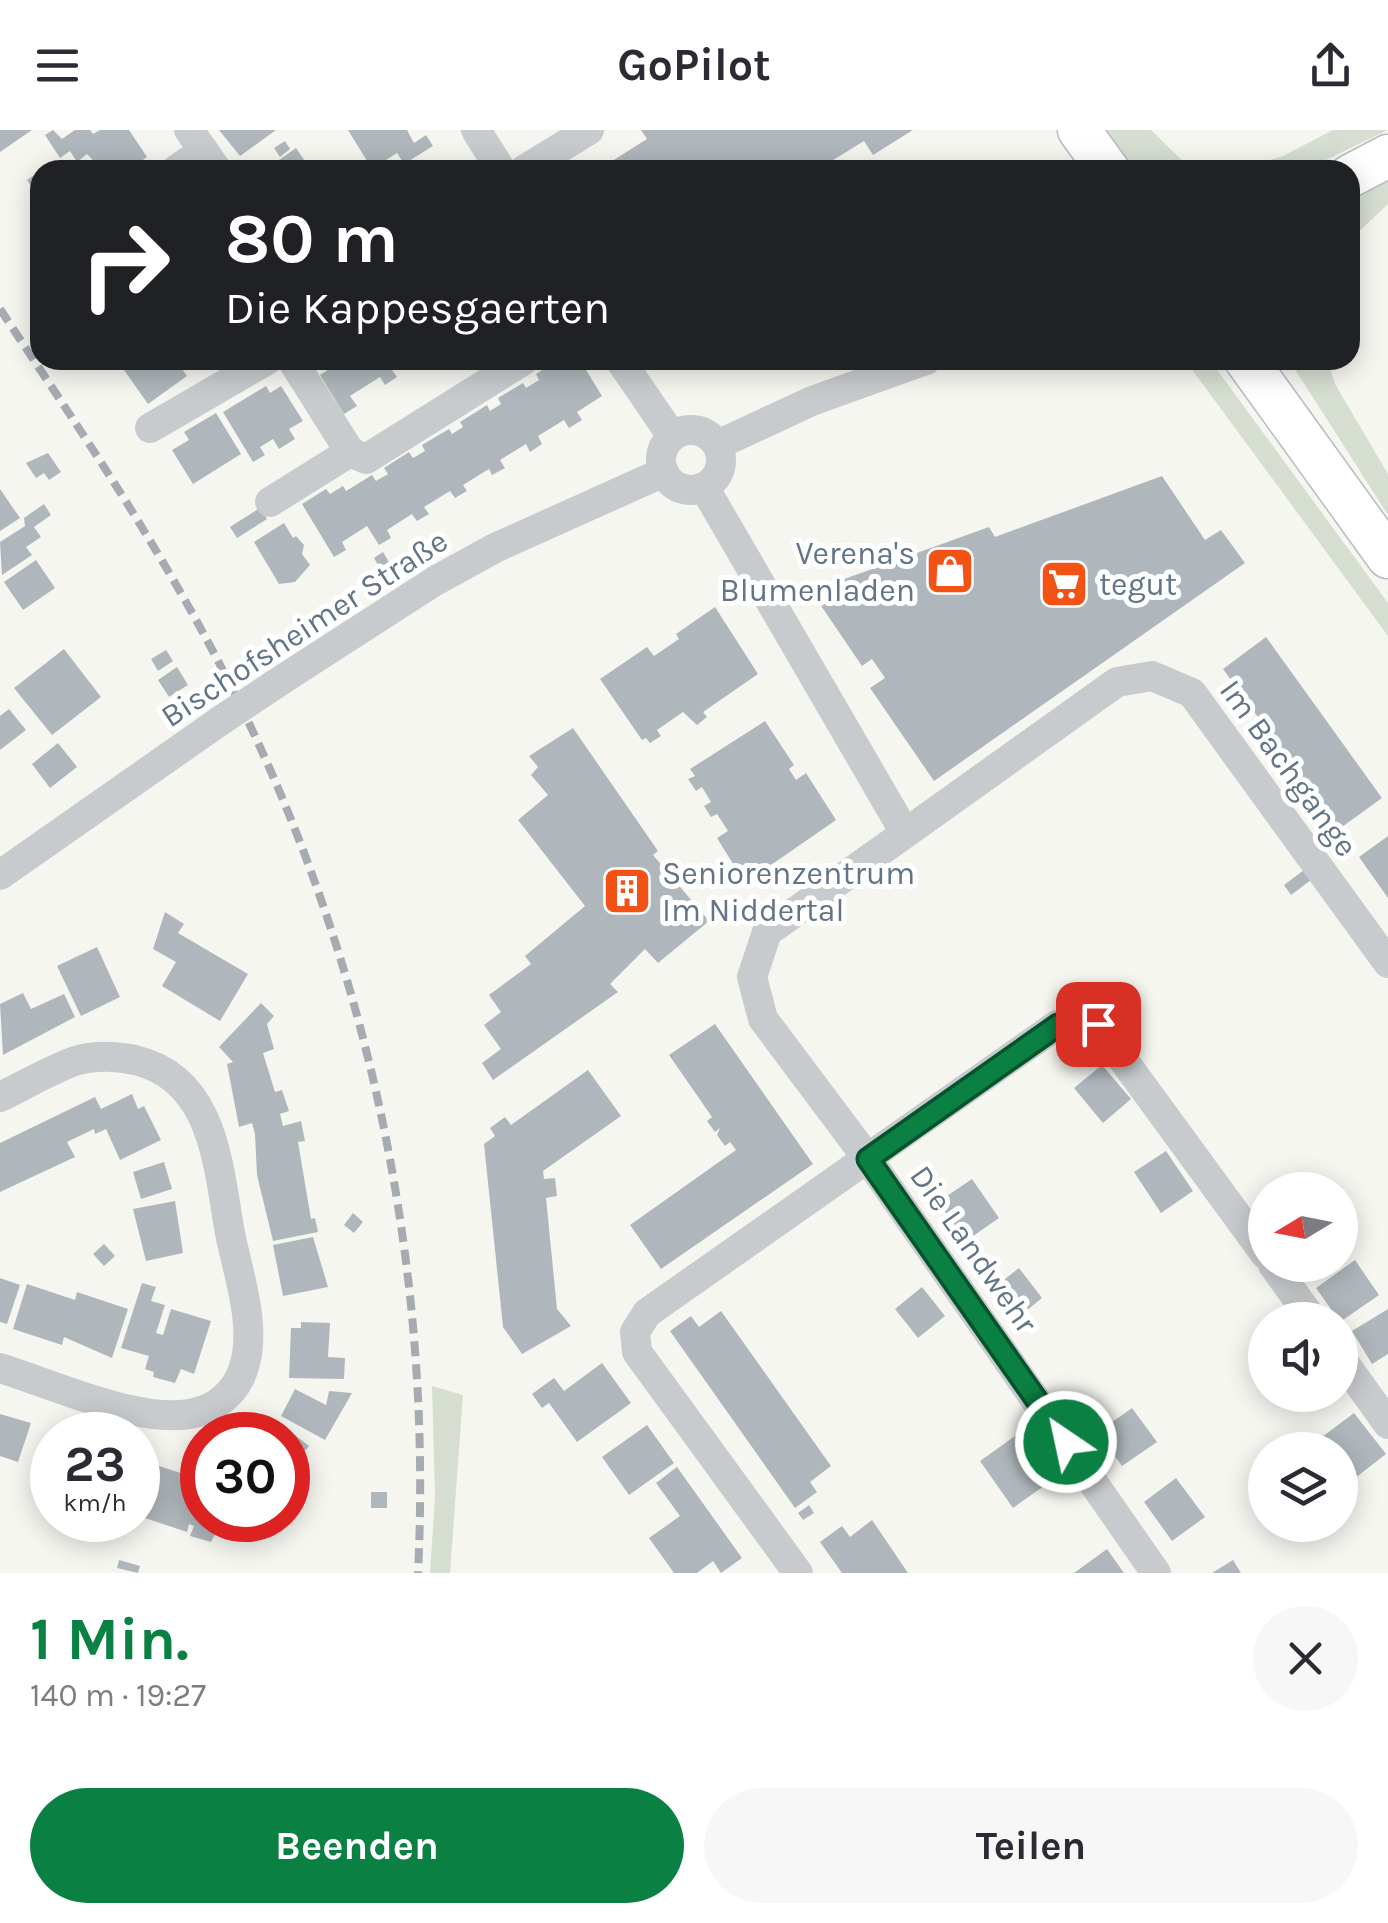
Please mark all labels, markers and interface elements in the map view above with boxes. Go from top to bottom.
icon: menu [30,38,85,93]
icon: share [1303,38,1358,93]
text: GoPilot [617,39,771,91]
text: 80 m [225,198,399,280]
icon: right [60,200,190,330]
text: Die Kappesgaerten [225,282,610,334]
street label: Bischofsheimer Straße [154,522,454,735]
place label: Verena's Blumenladen [720,535,915,609]
shop icon: Verena's Blumenladen [924,545,976,597]
supermarket icon: tegut [1038,558,1090,610]
place label: tegut [1099,566,1177,603]
street label: Im Bachgange [1212,673,1365,864]
place label: Seniorenzentrum Im Niddertal [662,855,915,929]
building icon: Seniorenzentrum Im Niddertal [601,865,653,917]
pin [1056,982,1141,1067]
icon: arrive [1071,997,1126,1052]
street label: Die Landwehr [902,1158,1045,1341]
north arrow [1248,1172,1358,1282]
map controls [1248,1172,1358,1542]
button: sound [1248,1302,1358,1412]
position arrow [1014,1390,1118,1494]
speed limit sign: 30 [180,1412,310,1542]
button: layers [1248,1432,1358,1542]
text: 23 [64,1435,126,1494]
text: km/h [63,1488,127,1517]
text: 1 Min. [30,1604,189,1674]
button: close [1253,1606,1358,1711]
text: 140 m · 19:27 [30,1677,206,1714]
button: Beenden [30,1788,684,1903]
button: Teilen [704,1788,1358,1903]

